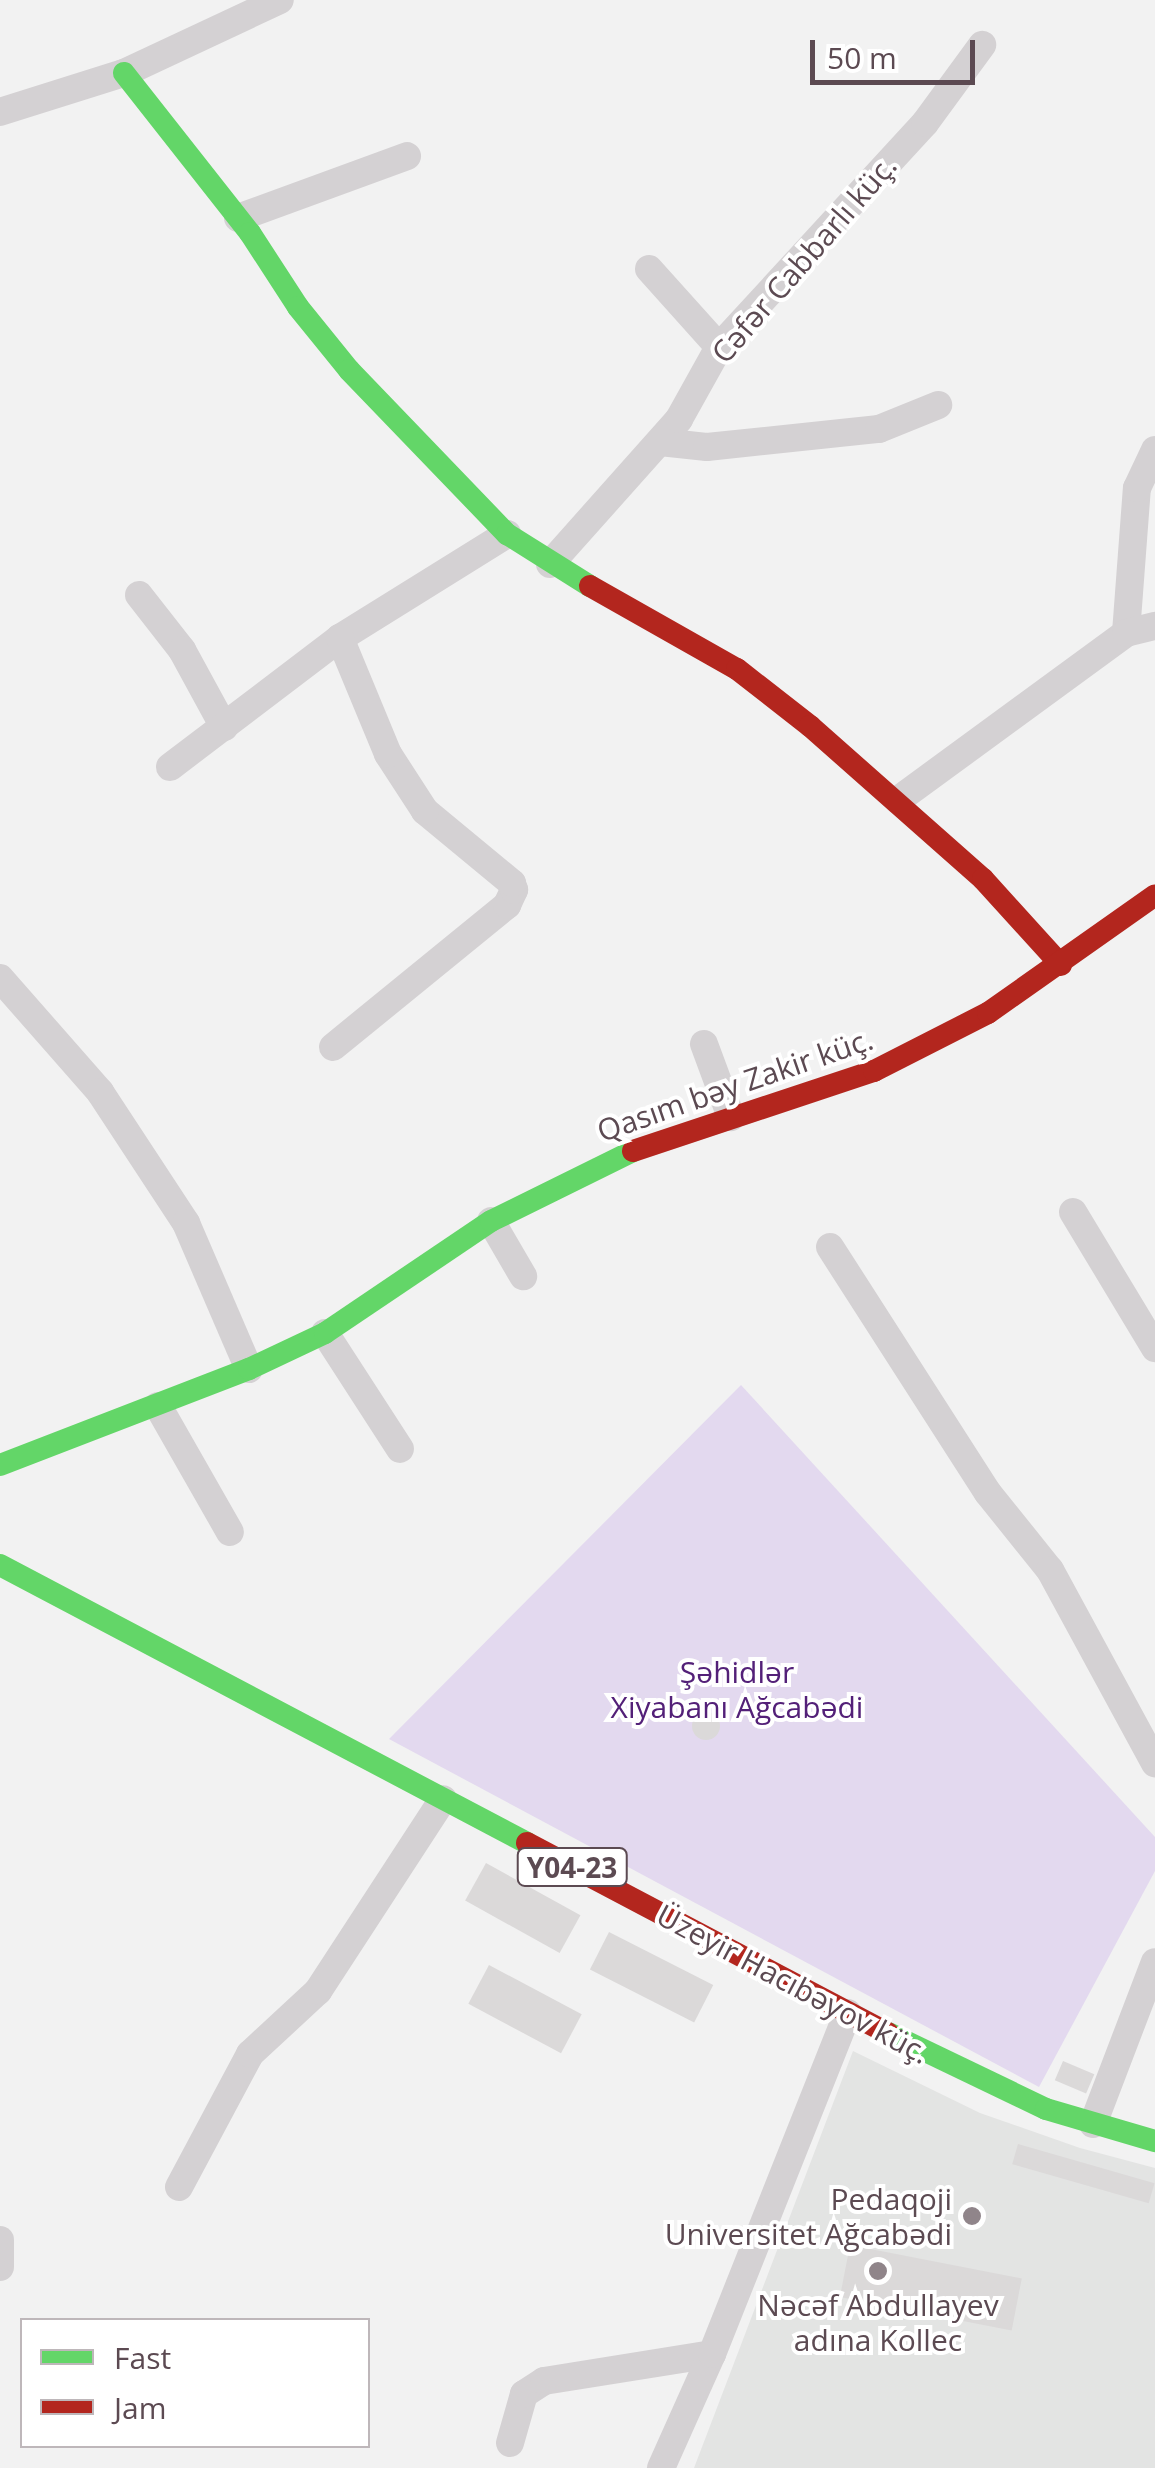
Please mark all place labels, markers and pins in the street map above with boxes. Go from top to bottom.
place label: Pedaqoji Universitet Ağcabədi [665,2181,952,2252]
marker: Pedaqoji Universitet Ağcabədi [961,2205,983,2227]
marker: Nəcəf Abdullayev adına Kollec [867,2260,889,2282]
place label: Nəcəf Abdullayev adına Kollec [757,2287,999,2358]

